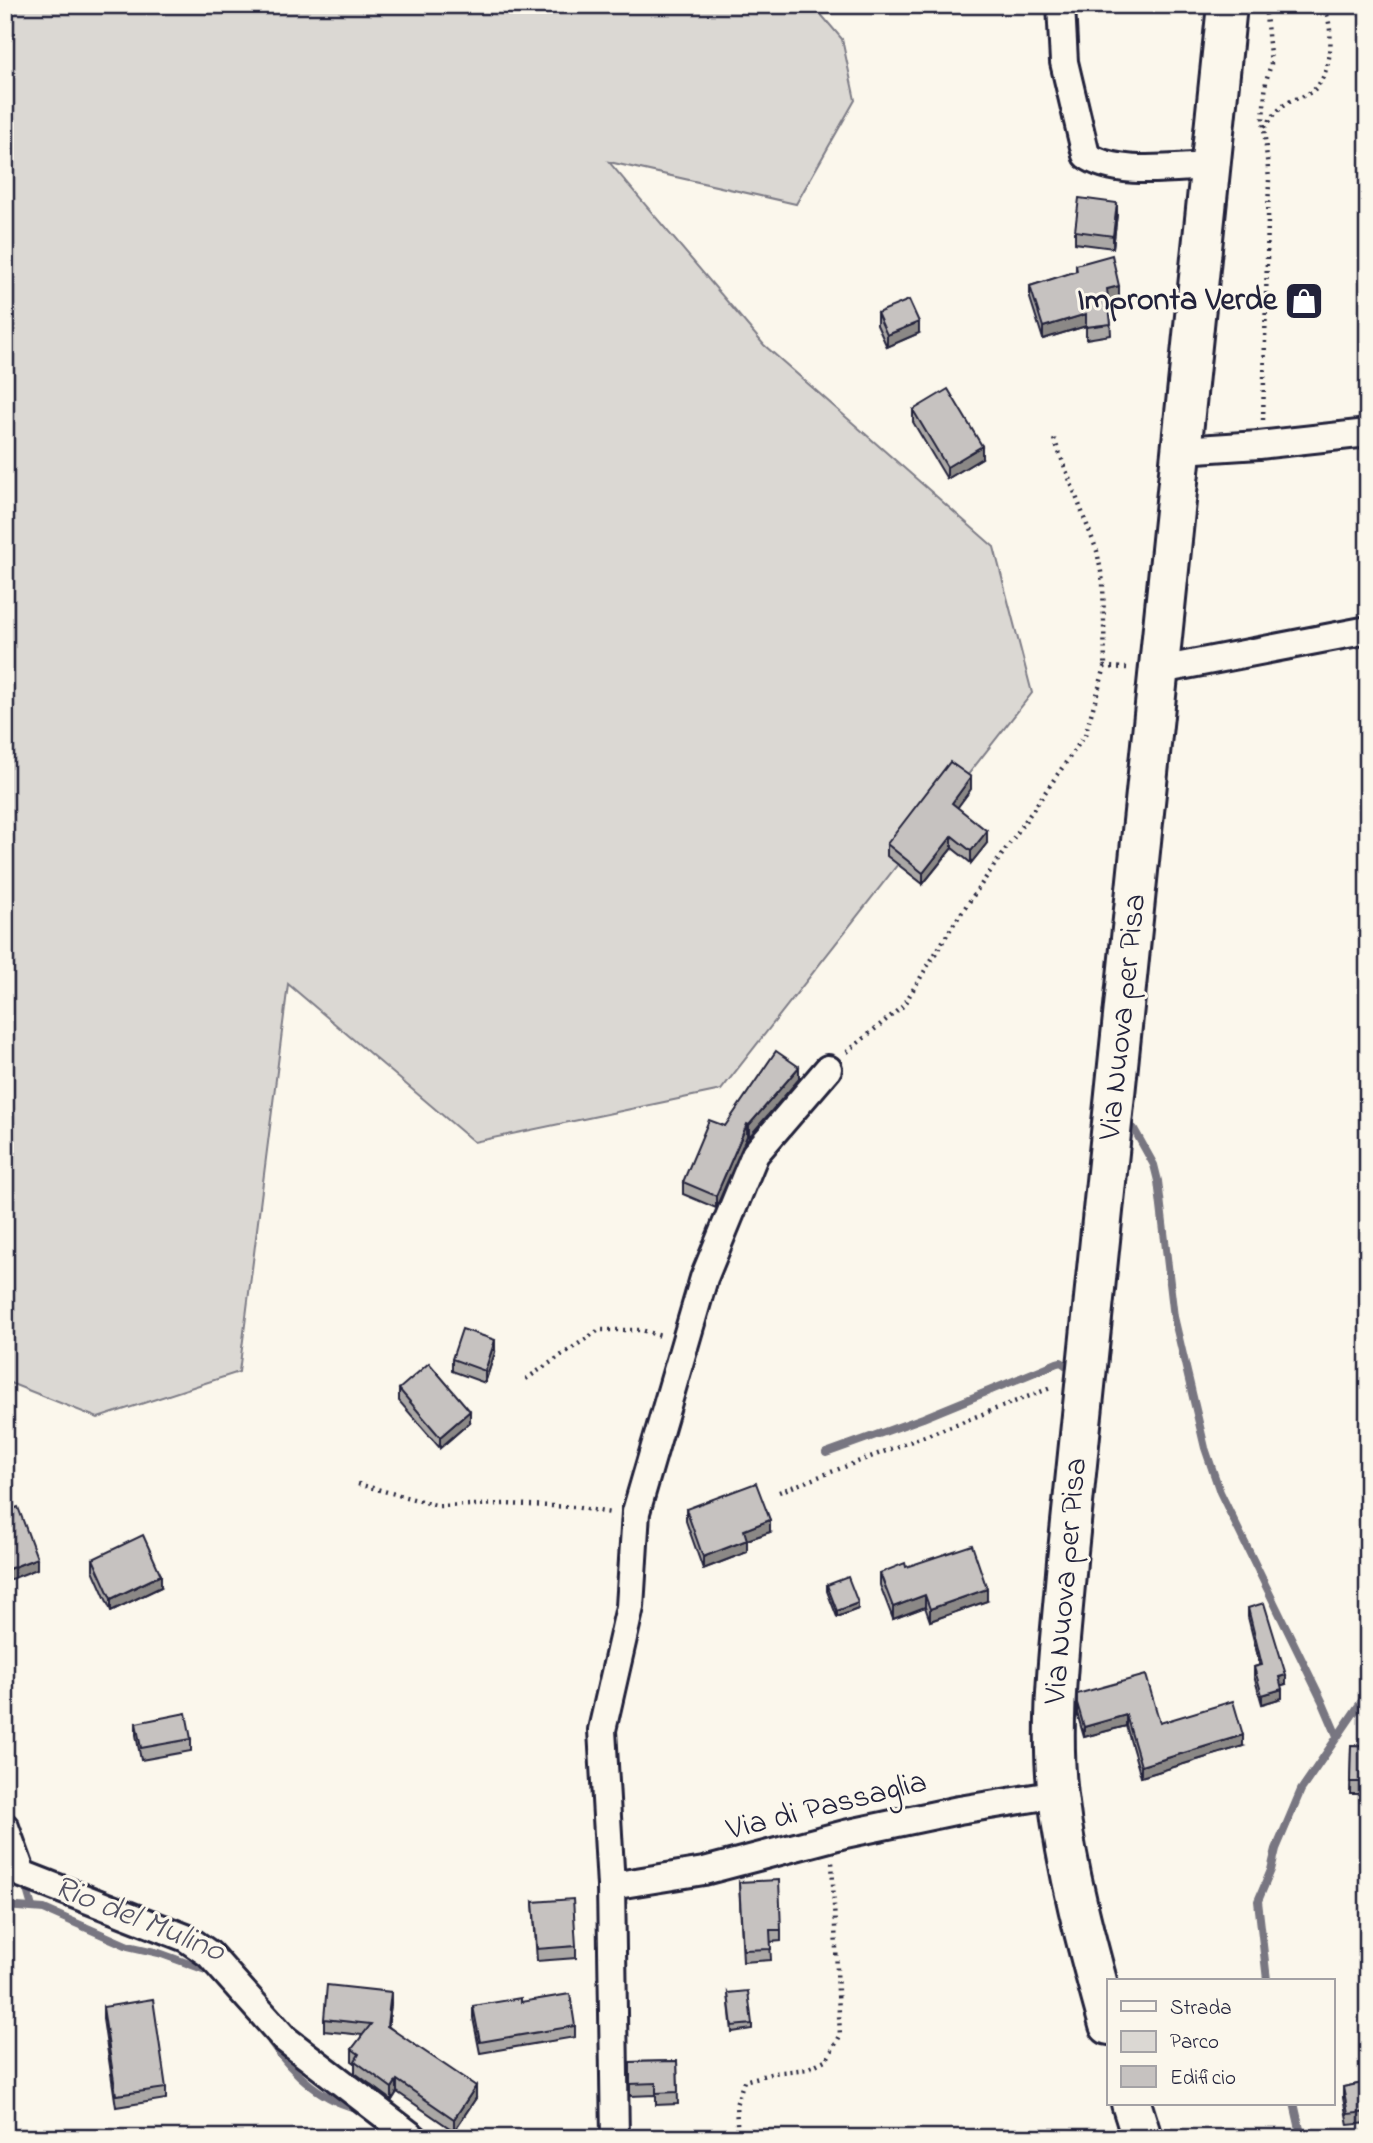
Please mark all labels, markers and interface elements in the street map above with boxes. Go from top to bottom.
place label: Impronta Verde [1077,278,1279,325]
shop icon: Impronta Verde [1283,280,1325,322]
street label: Via Nuova per Pisa [1088,892,1160,1143]
street label: Via Nuova per Pisa [1033,1456,1101,1707]
street label: Via di Passaglia [721,1759,932,1855]
water label: Rio del Mulino [46,1864,233,1977]
legend [1107,1979,1334,2104]
text: Strada [1170,1994,1232,2024]
text: Parco [1170,2028,1219,2058]
text: Edificio [1170,2064,1236,2094]

